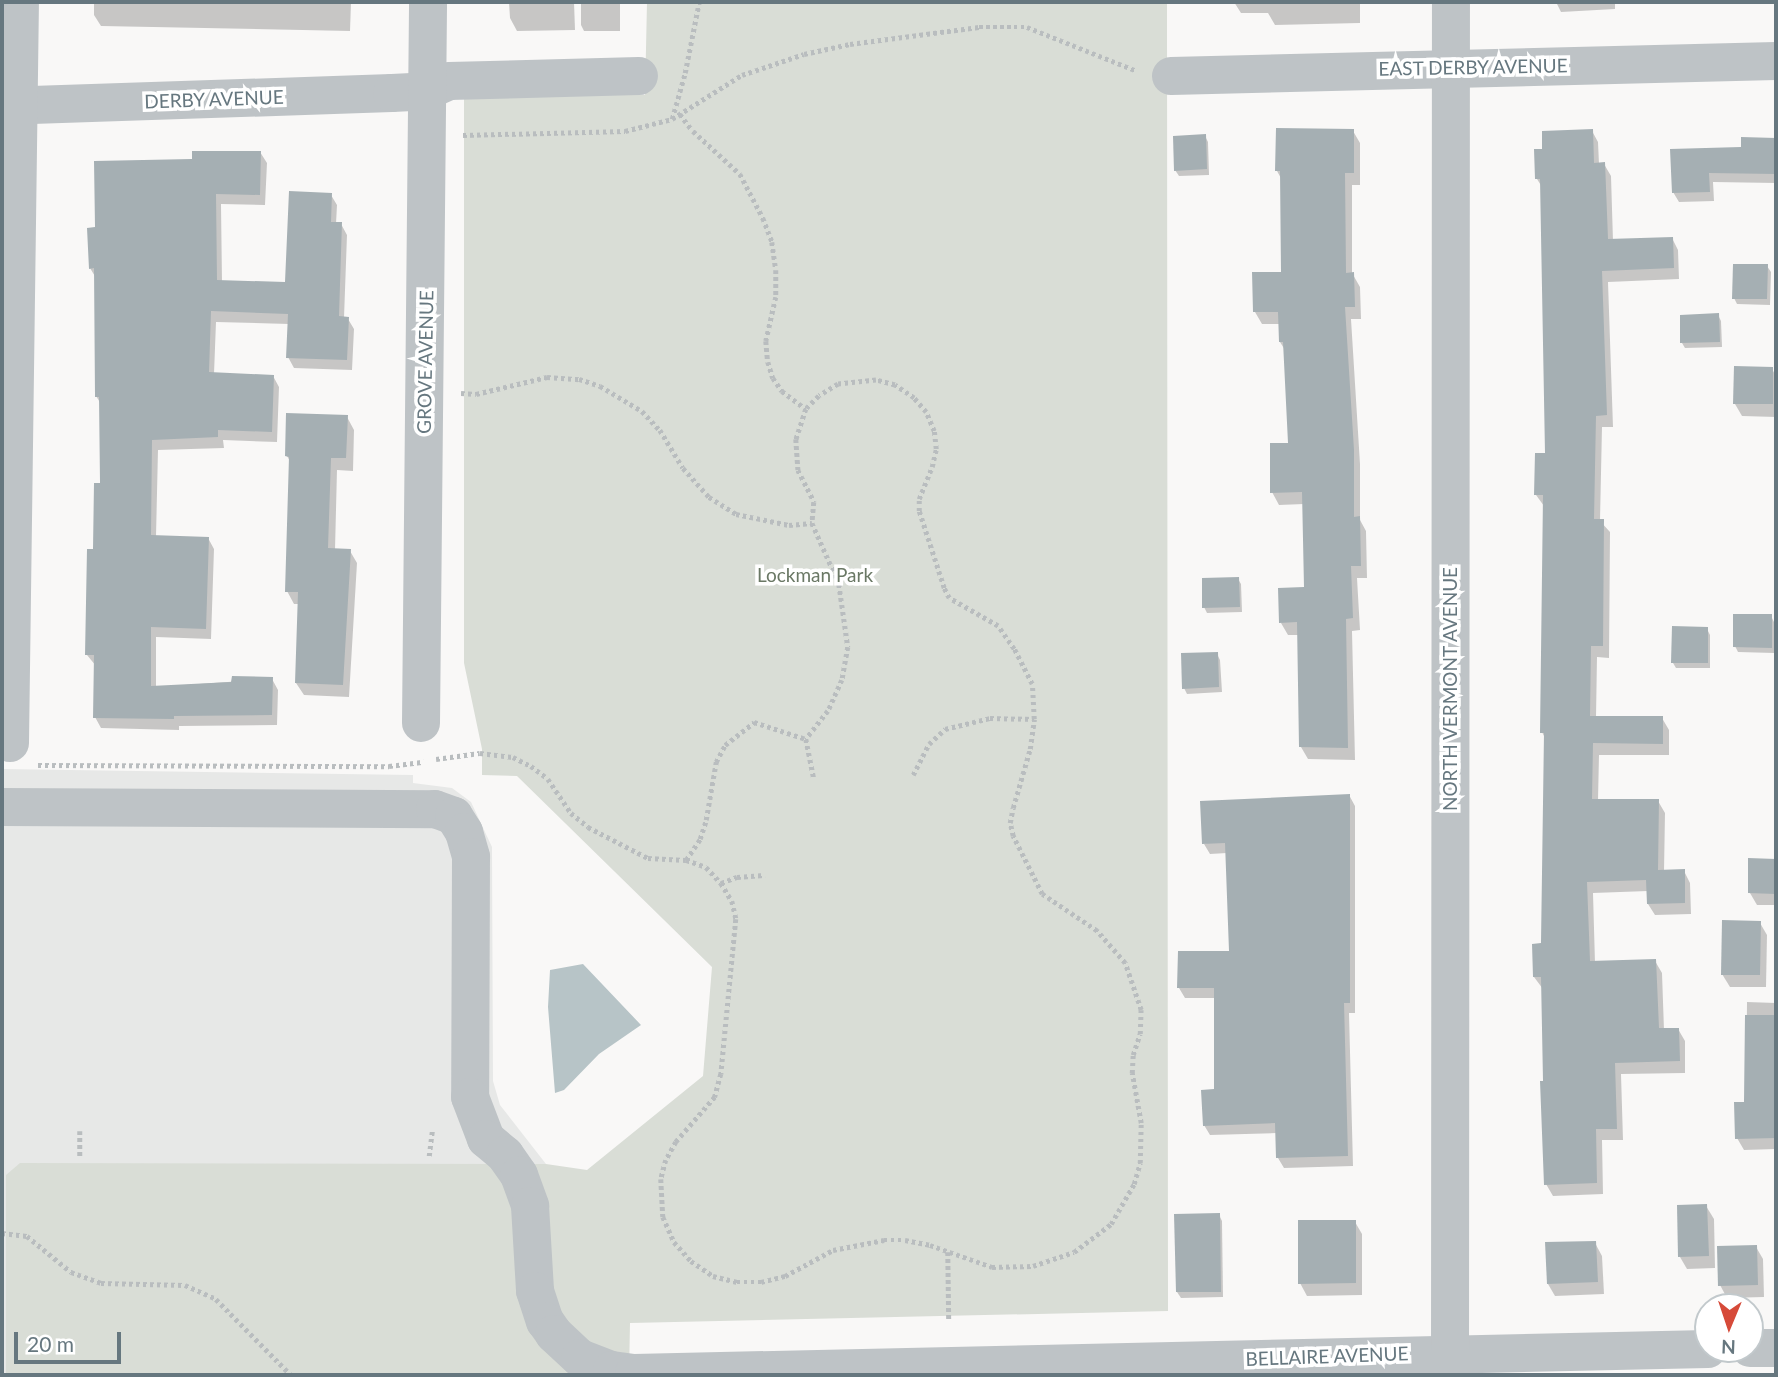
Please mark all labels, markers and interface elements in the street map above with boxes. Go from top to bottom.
street label: EAST DERBY AVENUE [1377,54,1569,80]
street label: DERBY AVENUE [143,85,285,113]
street label: GROVE AVENUE [412,290,438,434]
park label: Lockman Park [757,564,873,586]
street label: NORTH VERMONT AVENUE [1439,566,1461,812]
north arrow [1694,1293,1764,1363]
scale bar [18,1318,124,1362]
text: 20 m [27,1331,74,1356]
text: N [1721,1336,1736,1359]
street label: BELLAIRE AVENUE [1245,1342,1409,1370]

